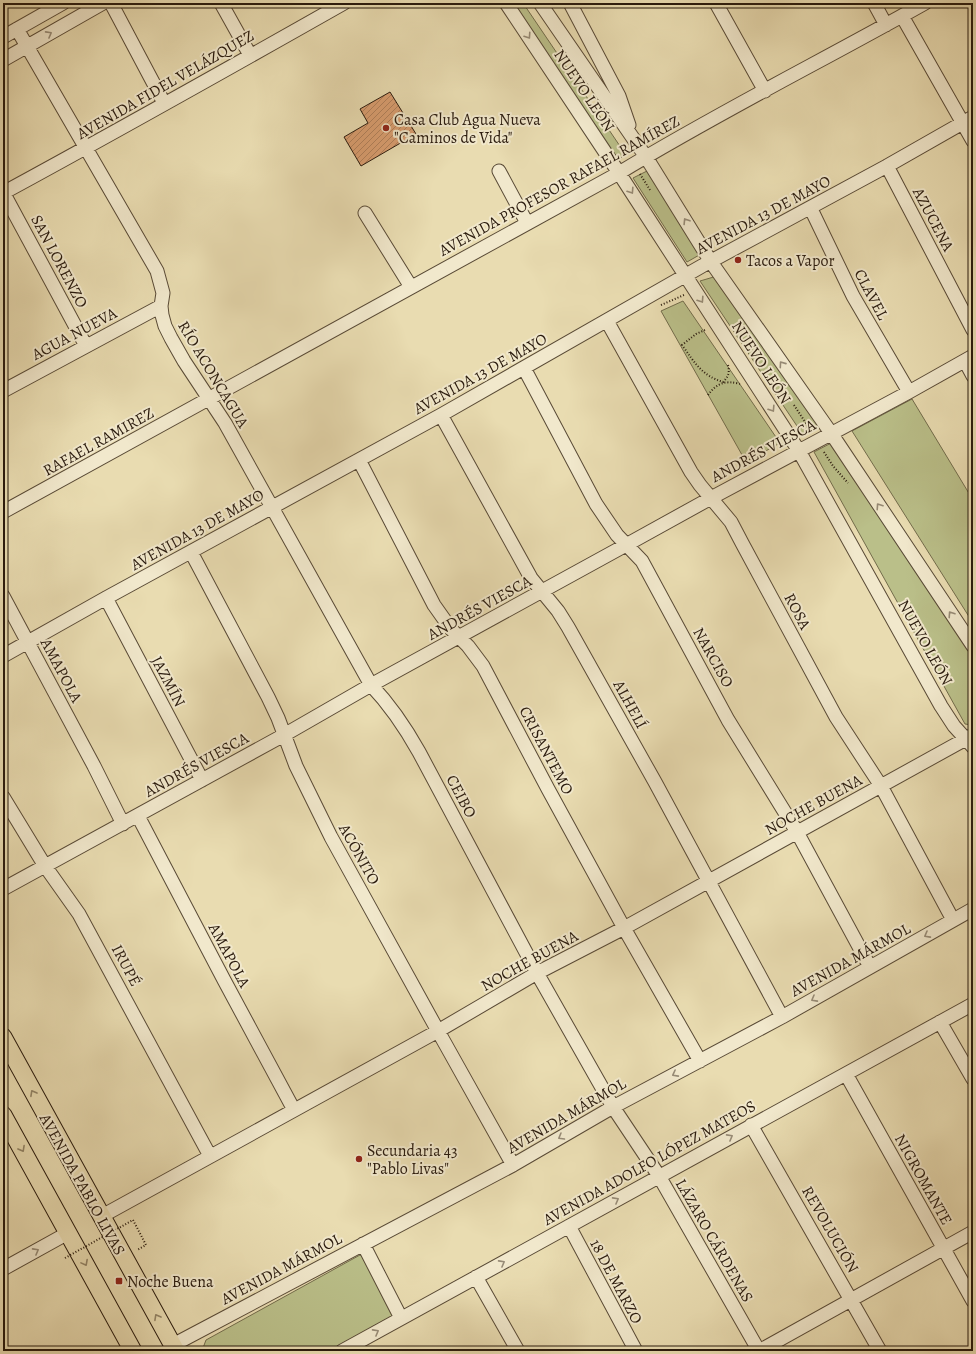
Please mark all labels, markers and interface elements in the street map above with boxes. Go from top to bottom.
street label: AVENIDA FIDEL VELÁZQUEZ [72,25,258,145]
one-way arrow [45,31,52,38]
one-way arrow [523,31,530,38]
street label: NUEVO LEÓN [549,45,620,136]
place label: Casa Club Agua Nueva "Caminos de Vida" [394,109,541,149]
street label: AVENIDA PROFESOR RAFAEL RAMÍREZ [434,110,684,262]
marker: Casa Club Agua Nueva "Caminos de Vida" [381,123,391,133]
street label: AVENIDA 13 DE MAYO [691,170,835,260]
street label: AZUCENA [907,183,959,256]
one-way arrow [626,187,633,194]
street label: SAN LORENZO [25,211,93,312]
one-way arrow [683,218,690,225]
place label: Tacos a Vapor [746,250,835,272]
marker: Tacos a Vapor [733,255,743,265]
street label: CLAVEL [849,265,894,324]
one-way arrow [696,296,704,303]
street label: AGUA NUEVA [27,302,121,366]
street label: RÍO ACONCAGUA [172,317,254,433]
street label: NUEVO LEÓN [726,317,796,408]
street label: AVENIDA 13 DE MAYO [409,328,551,420]
one-way arrow [780,361,787,368]
street label: RAFAEL RAMIREZ [39,402,158,482]
one-way arrow [767,405,775,412]
street label: ANDRÉS VIESCA [706,414,820,488]
street label: AVENIDA 13 DE MAYO [126,484,268,576]
one-way arrow [877,503,884,510]
street label: ANDRÉS VIESCA [423,570,536,646]
street label: ROSA [778,589,816,634]
street label: NUEVO LEÓN [893,596,958,689]
one-way arrow [948,611,956,618]
street label: NARCISO [688,623,739,692]
street label: AMAPOLA [35,634,88,707]
street label: JAZMÍN [146,652,191,711]
street label: ALHELÍ [607,675,653,733]
street label: CRISANTEMO [514,702,579,799]
street label: ANDRÉS VIESCA [140,727,253,803]
street label: NOCHE BUENA [761,769,867,841]
street label: CEIBO [441,771,482,822]
street label: ACÓNITO [333,819,385,889]
street label: AVENIDA MÁRMOL [786,917,915,1002]
street label: AMAPOLA [203,919,256,992]
street label: NOCHE BUENA [477,925,583,997]
one-way arrow [924,930,931,937]
street label: IRUPÉ [106,941,146,990]
one-way arrow [810,994,818,1001]
one-way arrow [672,1069,679,1077]
street label: AVENIDA MÁRMOL [502,1072,631,1159]
one-way arrow [31,1090,38,1097]
street label: AVENIDA ADOLFO LÓPEZ MATEOS [538,1095,760,1231]
street label: AVENIDA PABLO LIVAS [33,1109,130,1259]
street label: NIGROMANTE [889,1130,957,1229]
one-way arrow [558,1133,565,1140]
one-way arrow [725,1134,733,1142]
place label: Secundaria 43 "Pablo Livas" [367,1140,458,1180]
one-way arrow [17,1145,25,1152]
marker: Secundaria 43 "Pablo Livas" [354,1154,364,1164]
street label: LÁZARO CÁRDENAS [670,1175,758,1306]
street label: REVOLUCIÓN [796,1182,864,1277]
one-way arrow [612,1197,619,1205]
street label: AVENIDA MÁRMOL [216,1227,347,1311]
street label: 18 DE MARZO [585,1235,648,1328]
one-way arrow [31,1248,39,1255]
one-way arrow [80,1259,87,1266]
one-way arrow [498,1260,505,1267]
place label: Noche Buena [127,1271,214,1293]
marker: Noche Buena [114,1276,124,1286]
one-way arrow [154,1314,162,1321]
one-way arrow [372,1329,379,1337]

